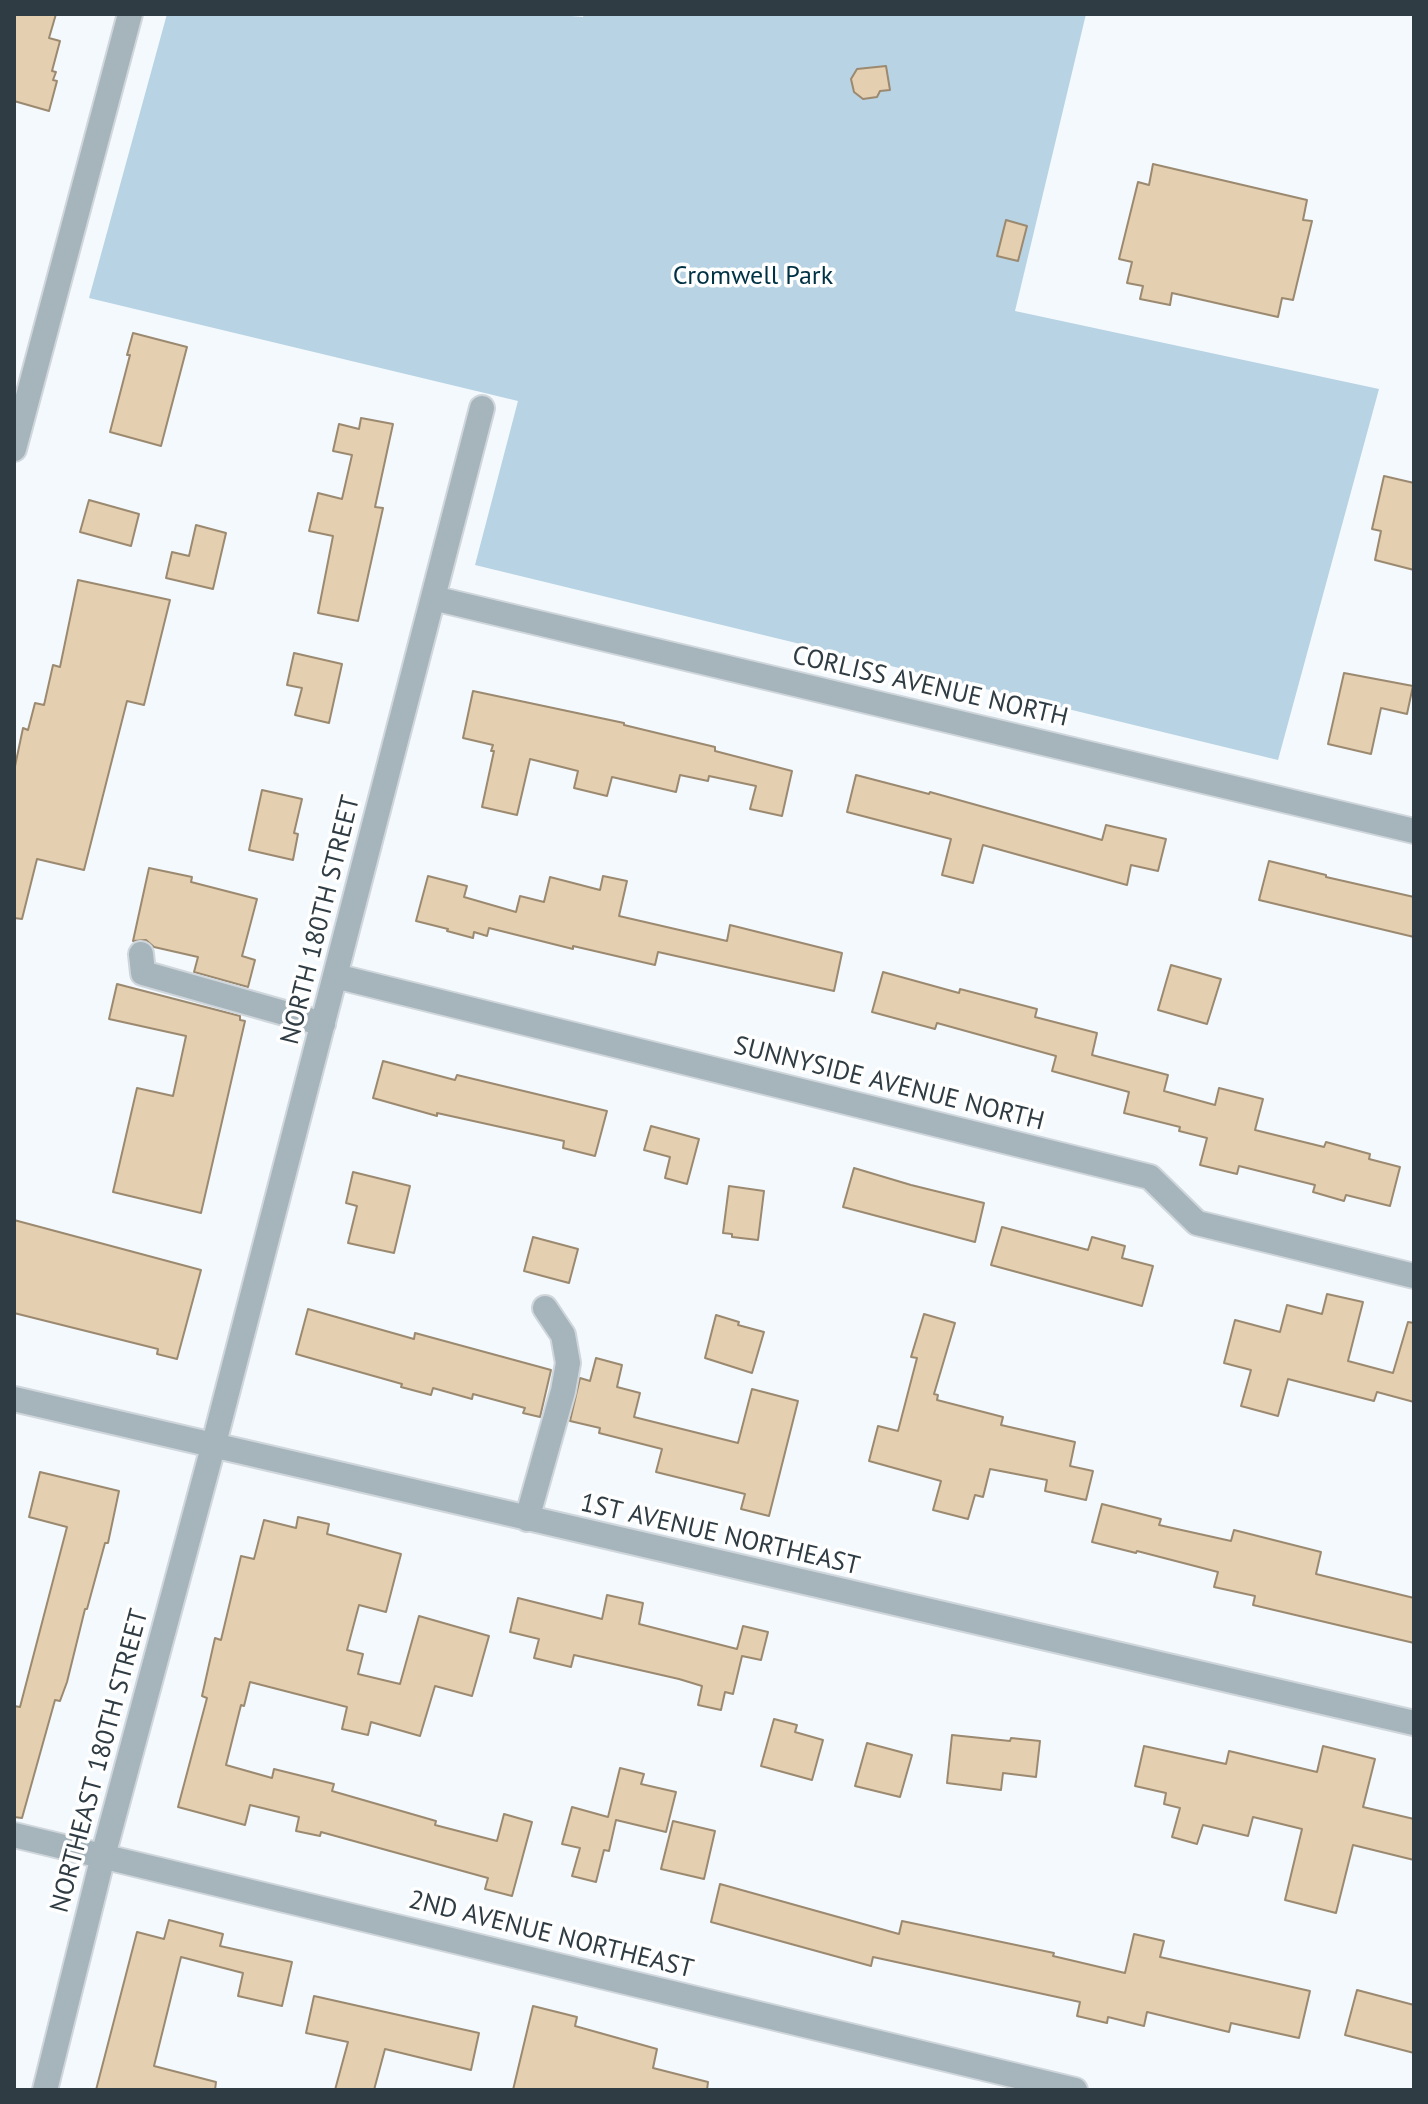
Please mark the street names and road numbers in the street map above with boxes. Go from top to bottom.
street label: CORLISS AVENUE NORTH [789,640,1071,734]
street label: NORTH 180TH STREET [275,792,367,1048]
street label: SUNNYSIDE AVENUE NORTH [731,1030,1047,1138]
street label: 1ST AVENUE NORTHEAST [577,1488,863,1582]
street label: NORTHEAST 180TH STREET [44,1606,156,1916]
street label: 2ND AVENUE NORTHEAST [405,1885,697,1985]

